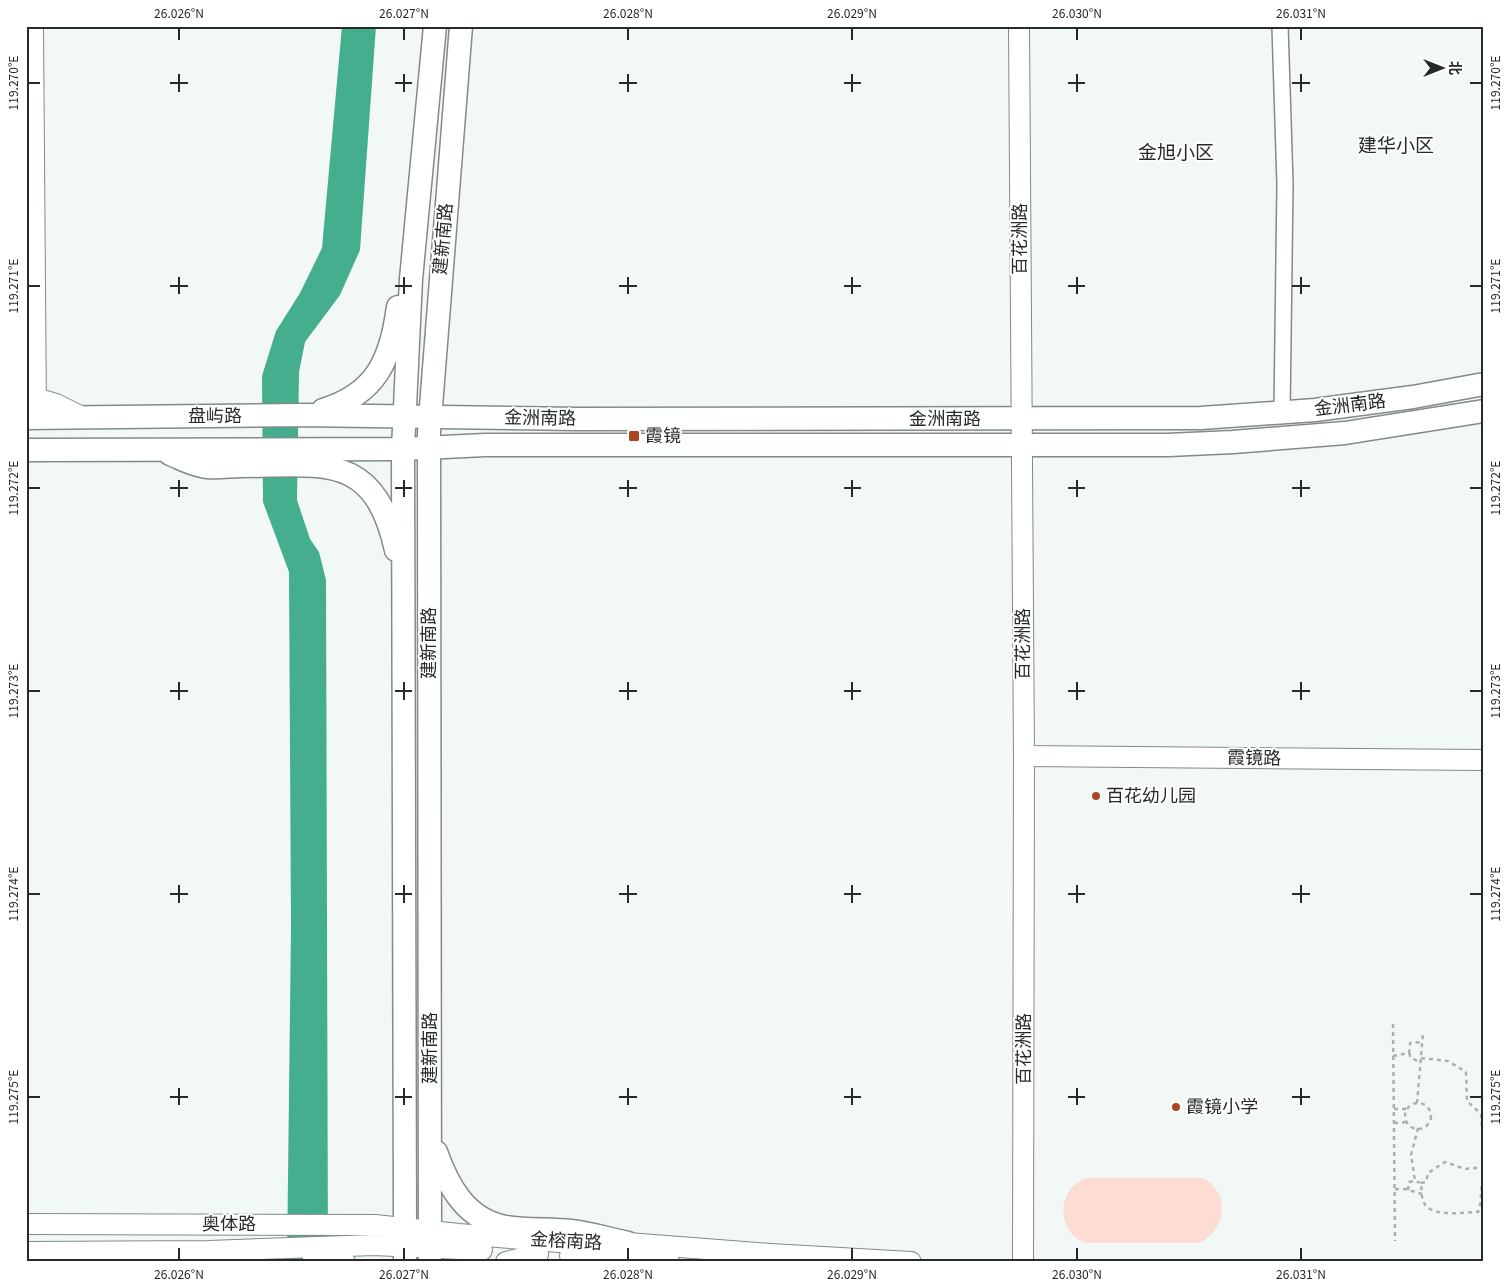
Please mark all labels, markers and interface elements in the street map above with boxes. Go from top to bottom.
text: 26.026°N [154,4,204,21]
text: 26.027°N [379,4,429,21]
text: 26.028°N [603,4,653,21]
text: 26.029°N [827,4,877,21]
text: 26.030°N [1052,4,1102,21]
text: 26.031°N [1276,4,1326,21]
north arrow [1418,42,1468,92]
text: 119.270°E [4,56,21,110]
text: 119.270°E [1486,56,1503,110]
text: 北 [1446,61,1466,75]
district label: 建华小区 [1358,130,1434,157]
district label: 金旭小区 [1138,137,1214,164]
street label: 建新南路 [425,202,457,276]
street label: 百花洲路 [1005,203,1031,275]
text: 119.271°E [4,259,21,313]
text: 119.271°E [1486,259,1503,313]
street label: 金洲南路 [1312,386,1387,420]
street label: 盘屿路 [188,401,242,427]
street label: 金洲南路 [504,402,576,430]
street label: 金洲南路 [909,404,981,430]
place label: 霞镜 [645,421,681,447]
marker: 霞镜 [627,429,641,443]
text: 119.272°E [4,461,21,515]
text: 119.272°E [1486,461,1503,515]
street label: 建新南路 [414,607,440,679]
street label: 百花洲路 [1008,608,1034,680]
text: 119.273°E [4,664,21,718]
text: 119.273°E [1486,664,1503,718]
street label: 霞镜路 [1227,743,1281,769]
place label: 百花幼儿园 [1106,781,1196,807]
marker: 百花幼儿园 [1090,790,1102,802]
text: 119.274°E [4,867,21,921]
text: 119.274°E [1486,867,1503,921]
street label: 建新南路 [415,1012,441,1084]
street label: 百花洲路 [1009,1013,1035,1085]
text: 119.275°E [4,1070,21,1124]
text: 119.275°E [1486,1070,1503,1124]
place label: 霞镜小学 [1186,1092,1258,1118]
marker: 霞镜小学 [1170,1101,1182,1113]
street label: 奥体路 [202,1209,256,1235]
street label: 金榕南路 [529,1224,603,1254]
text: 26.026°N [154,1265,204,1282]
text: 26.027°N [379,1265,429,1282]
text: 26.028°N [603,1265,653,1282]
text: 26.029°N [827,1265,877,1282]
text: 26.030°N [1052,1265,1102,1282]
text: 26.031°N [1276,1265,1326,1282]

